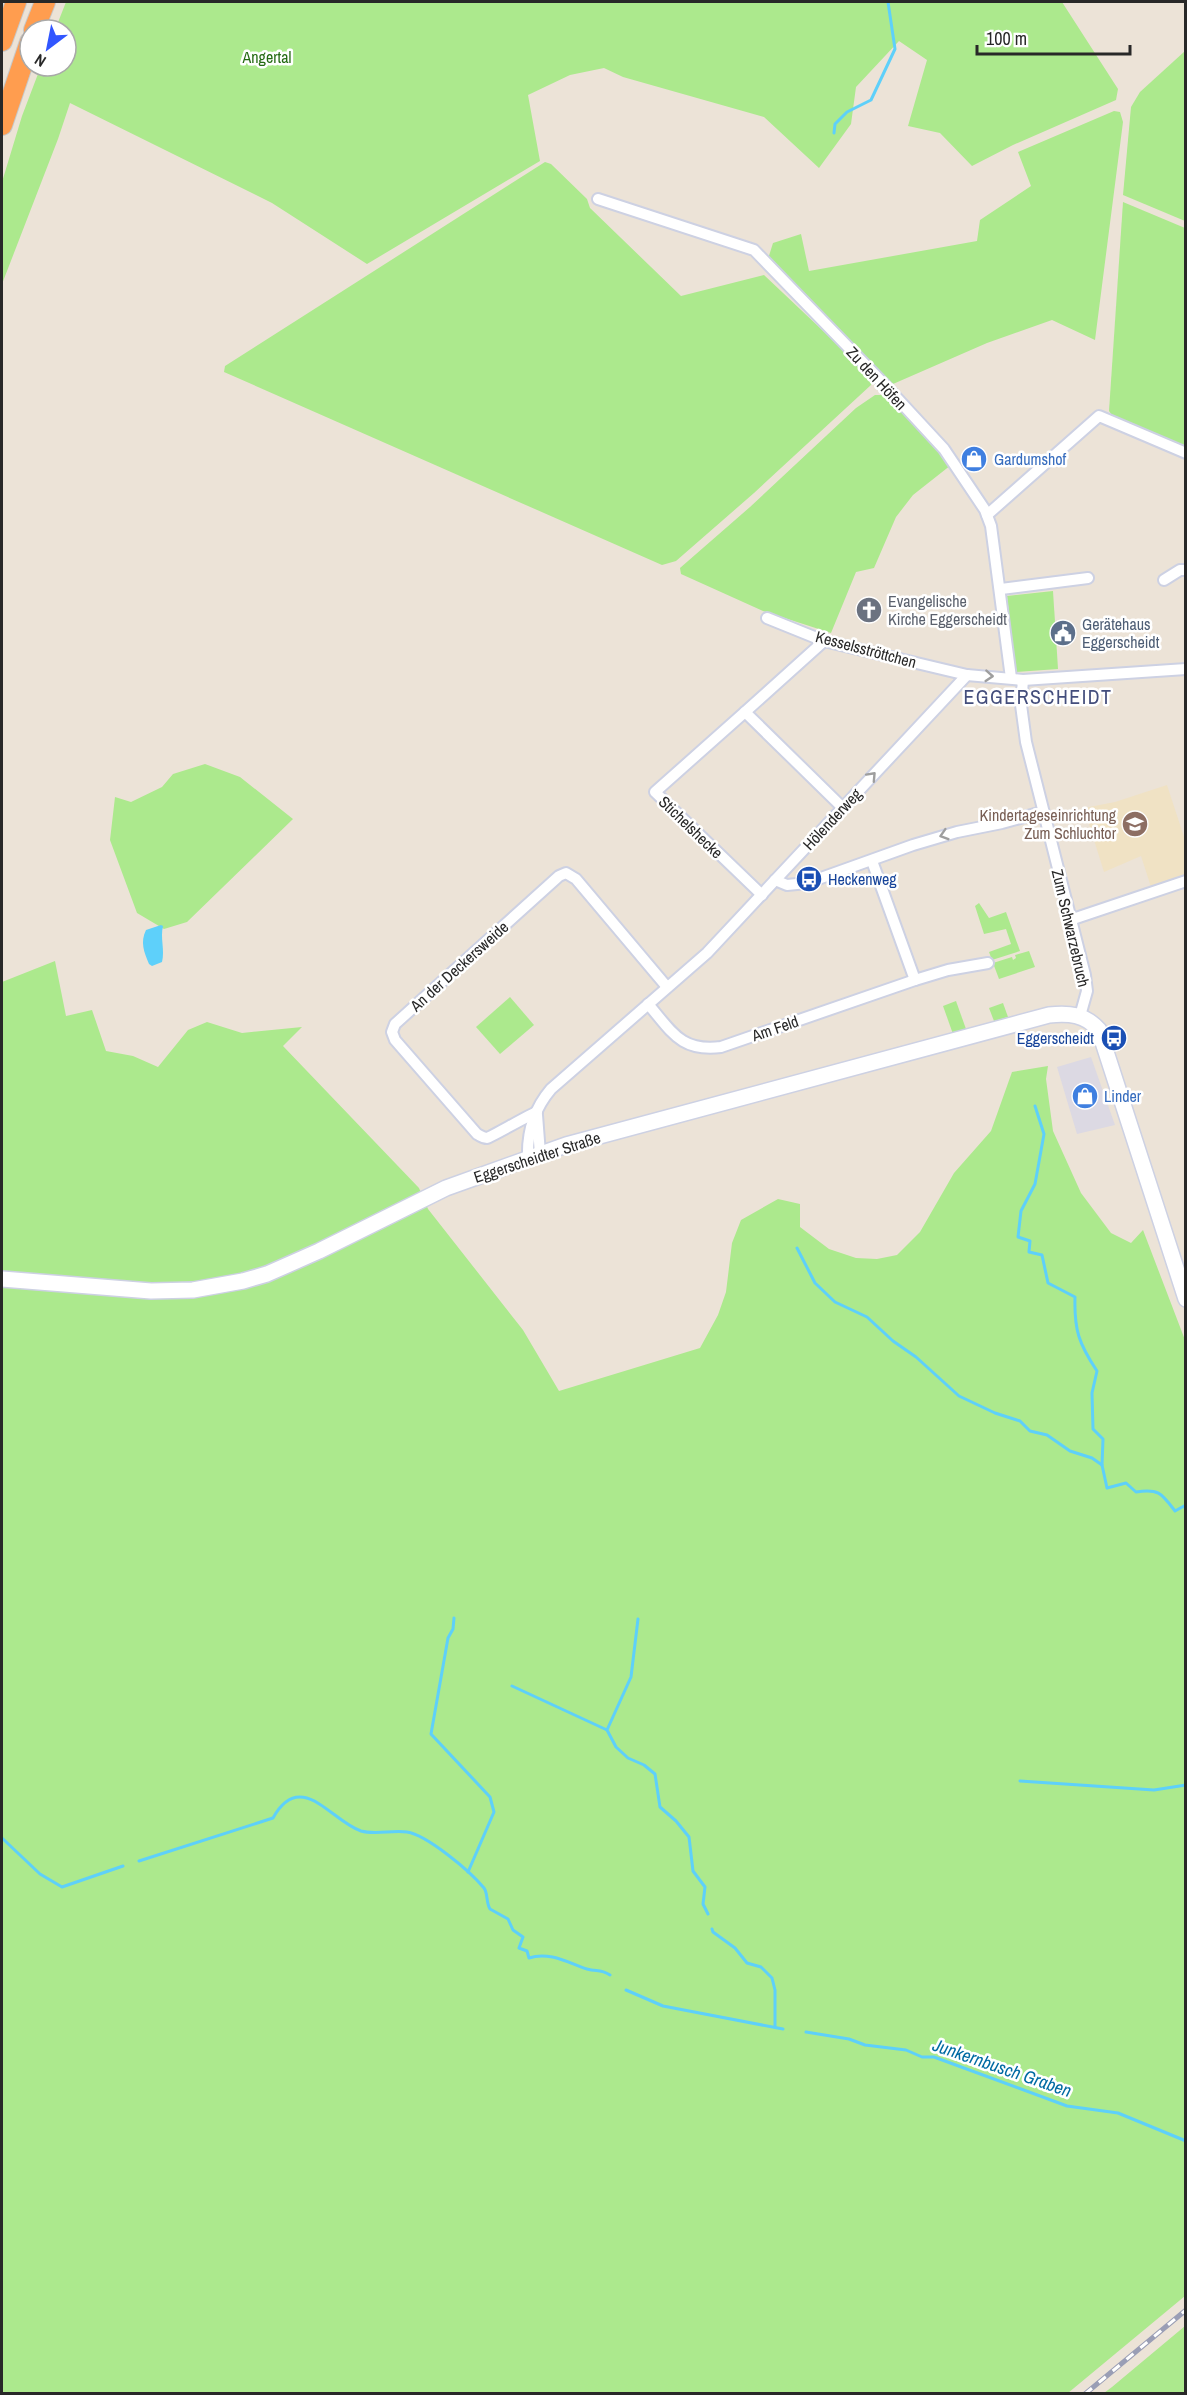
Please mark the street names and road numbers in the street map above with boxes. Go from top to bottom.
street label: Zu den Höfen [842,341,912,415]
street label: Kesselsströttchen [813,625,919,673]
street label: Hölenderweg [798,783,867,855]
street label: Stichelshecke [654,791,728,863]
street label: Zum Schwarzebruch [1047,867,1095,989]
street label: An der Deckersweide [404,916,513,1017]
street label: Am Feld [748,1010,801,1047]
street label: Eggerscheidter Straße [471,1126,603,1188]

